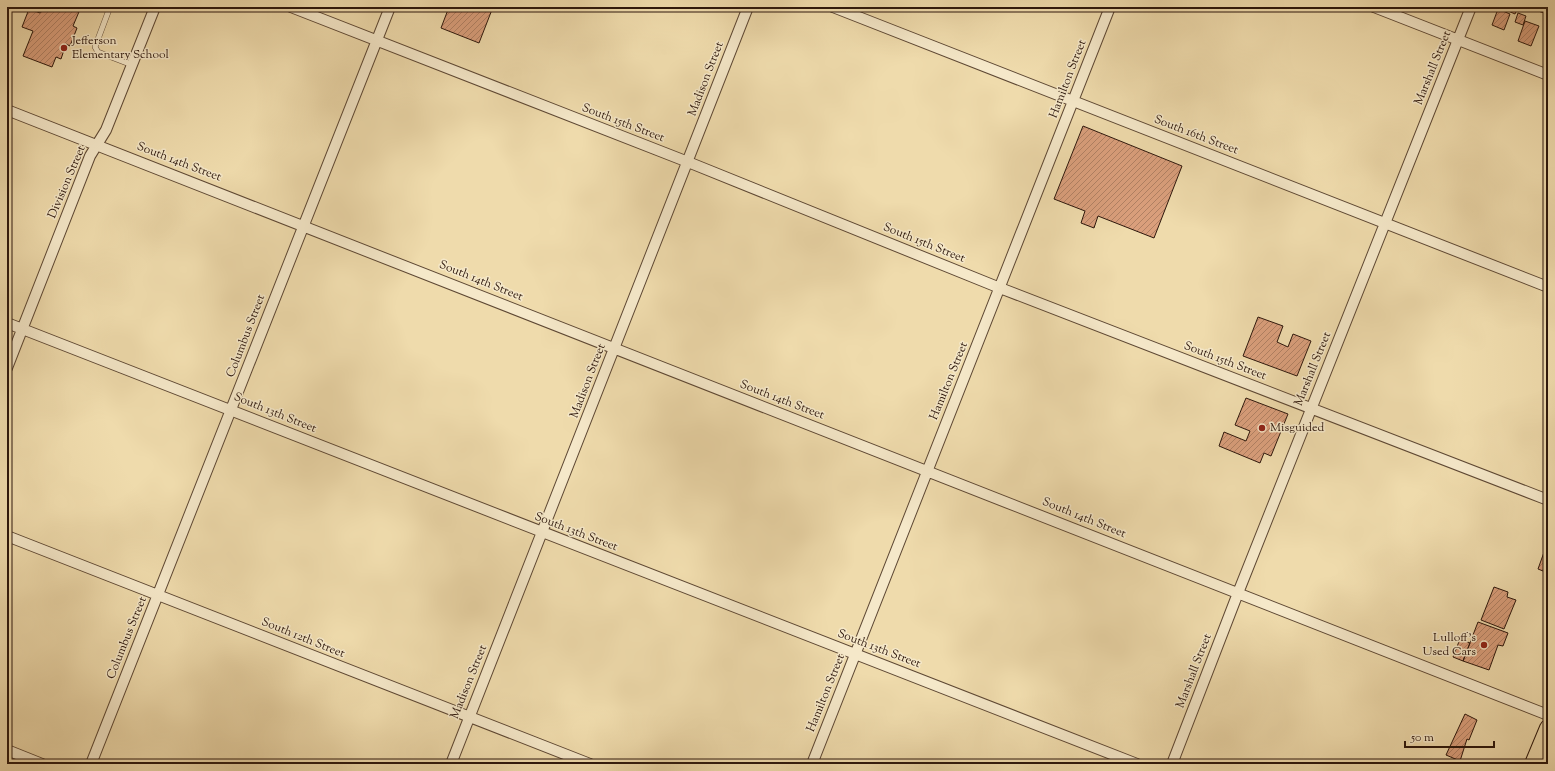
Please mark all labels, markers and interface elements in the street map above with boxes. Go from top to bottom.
street label: Marshall Street [1410,28,1456,108]
place label: Jefferson Elementary School [71,32,169,64]
street label: Hamilton Street [1045,37,1091,121]
street label: Madison Street [684,39,728,119]
marker: Jefferson Elementary School [59,43,69,53]
street label: South 15th Street [579,99,667,147]
street label: South 16th Street [1151,111,1241,159]
street label: South 14th Street [134,138,224,186]
street label: Division Street [44,143,90,221]
street label: South 15th Street [880,218,968,268]
street label: South 14th Street [436,256,526,306]
street label: Columbus Street [222,292,270,380]
street label: Marshall Street [1290,329,1336,409]
street label: South 15th Street [1181,337,1269,385]
street label: Hamilton Street [925,339,973,423]
street label: Madison Street [566,341,610,421]
street label: South 14th Street [737,376,827,424]
street label: South 13th Street [231,388,319,438]
place label: Misguided [1270,419,1325,437]
marker: Misguided [1257,423,1267,433]
street label: South 14th Street [1039,493,1129,543]
street label: South 13th Street [532,508,620,556]
street label: Columbus Street [102,594,152,682]
street label: South 12th Street [259,613,347,663]
street label: South 13th Street [835,625,923,673]
place label: Lulloff's Used Cars [1422,629,1476,661]
street label: Marshall Street [1172,631,1216,711]
marker: Lulloff's Used Cars [1479,640,1489,650]
street label: Madison Street [446,642,492,722]
street label: Hamilton Street [802,651,850,735]
scale bar [1405,723,1494,749]
text: 50 m [1410,729,1434,747]

